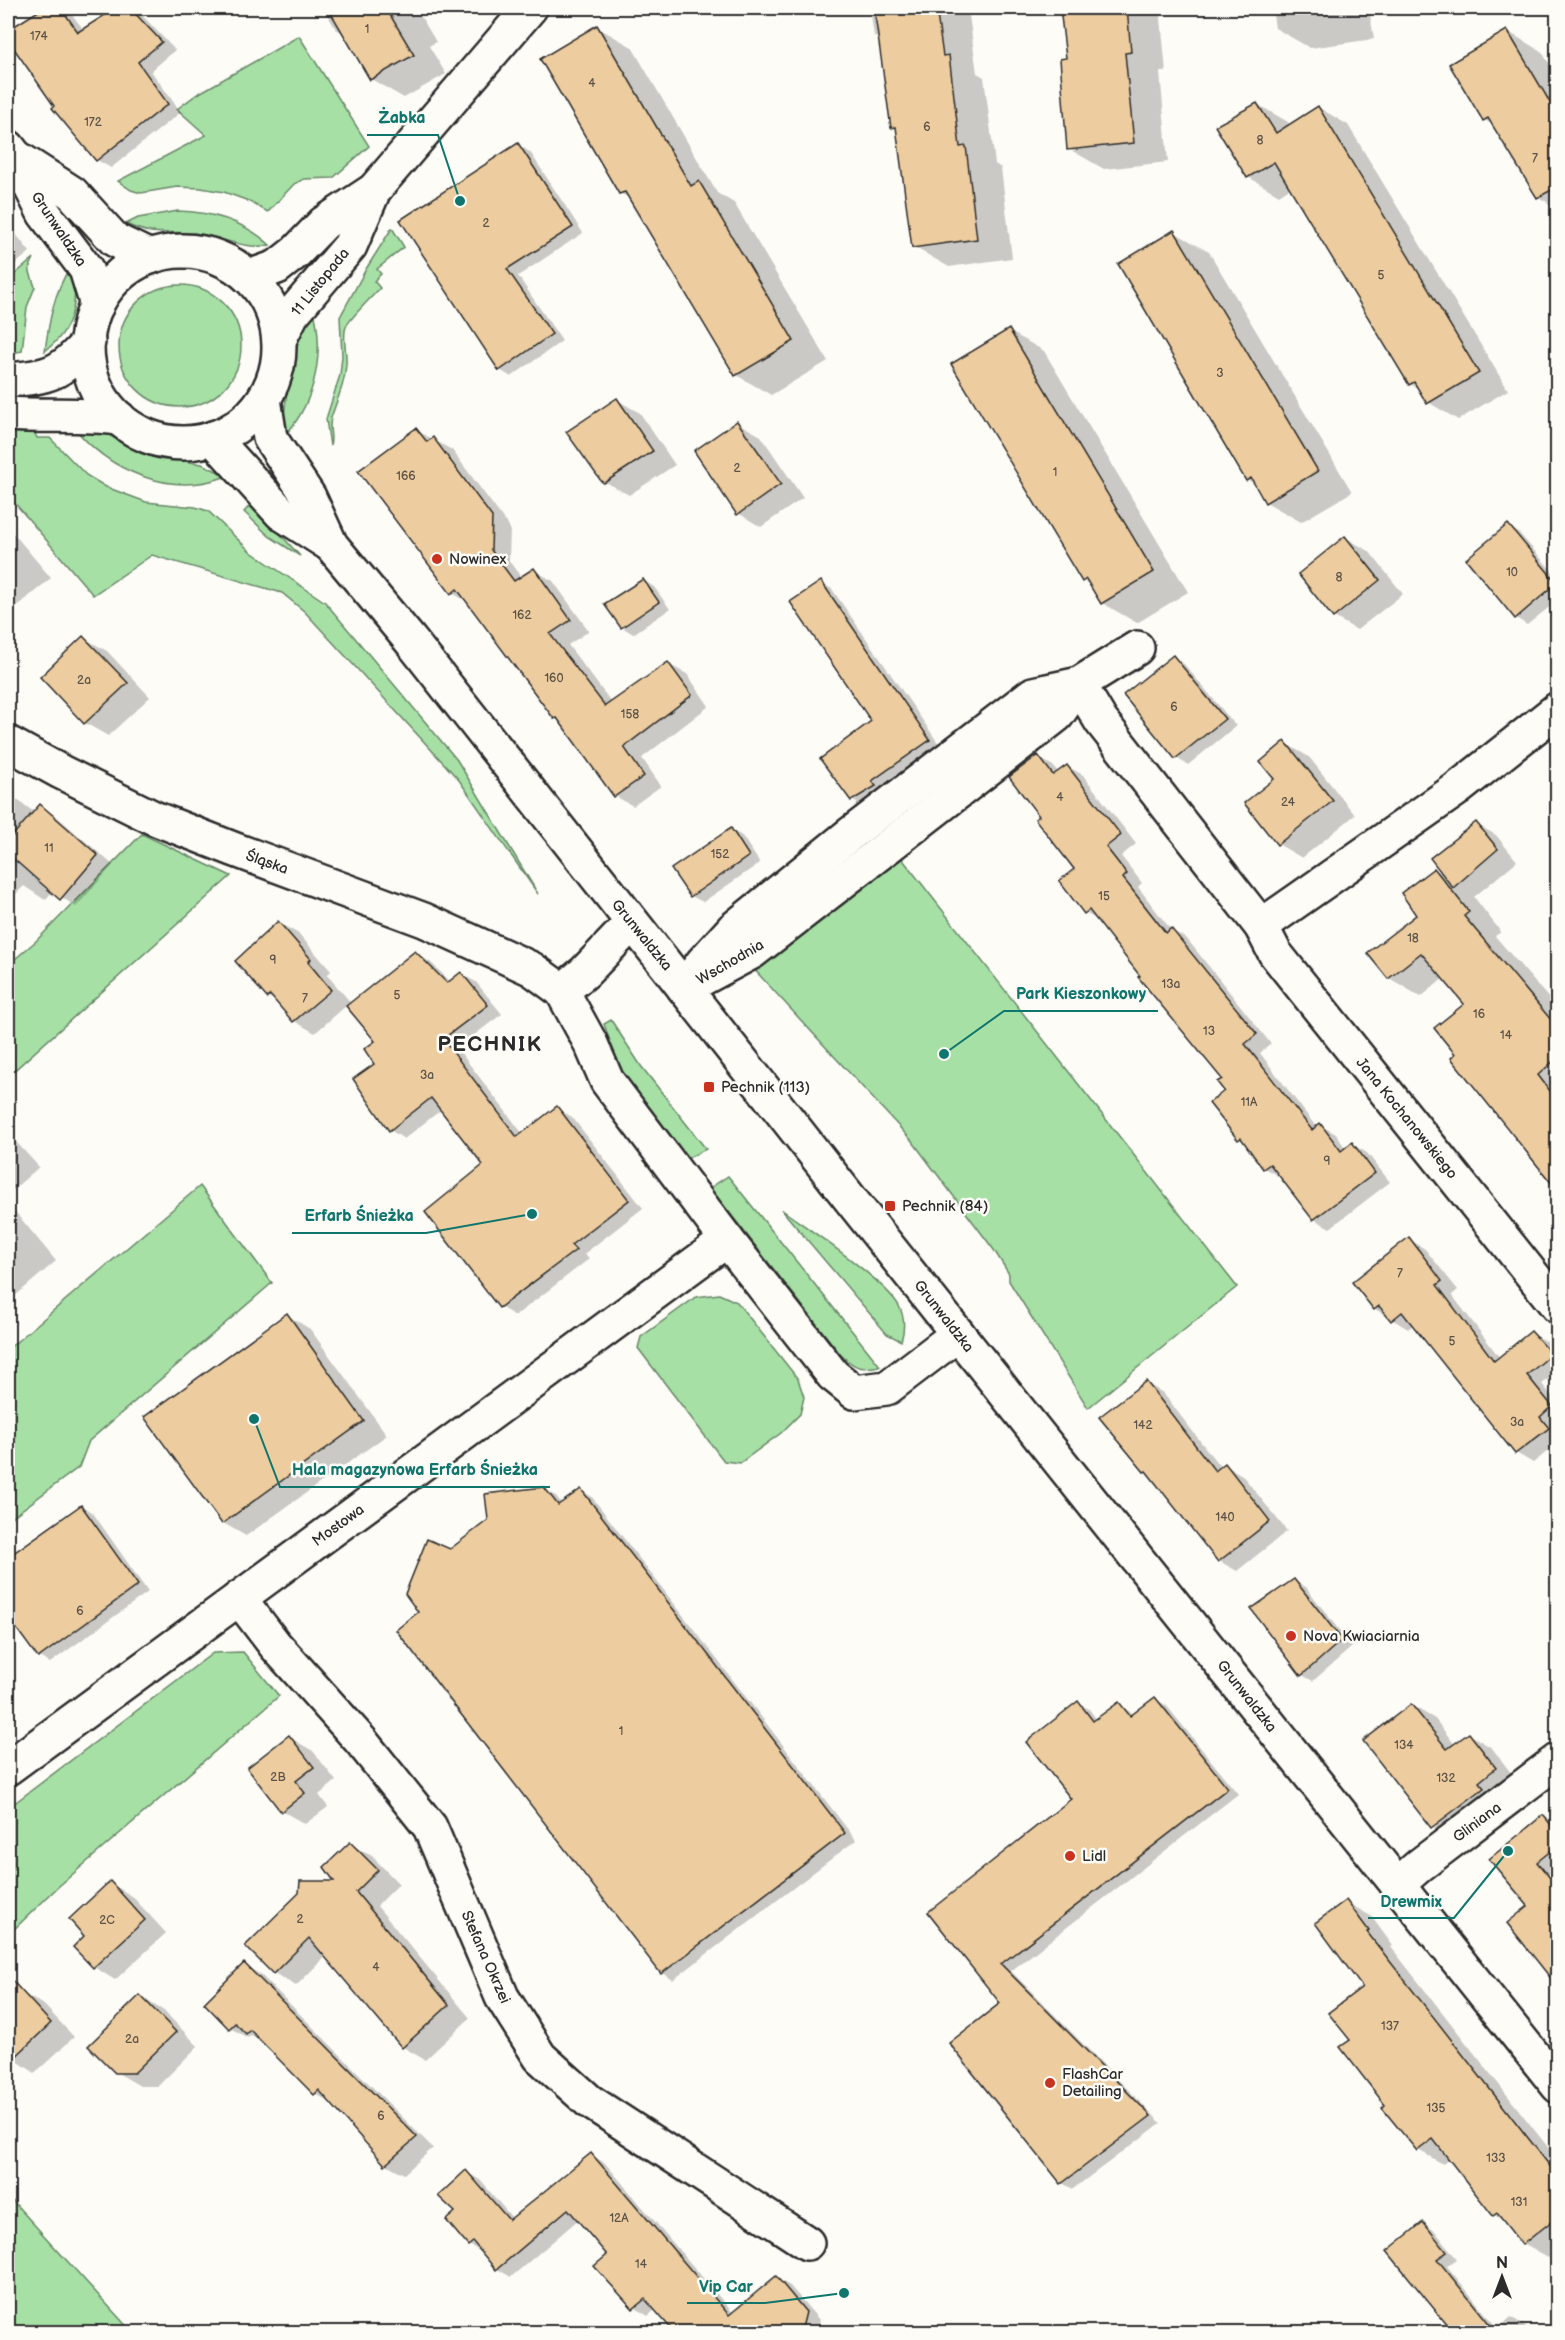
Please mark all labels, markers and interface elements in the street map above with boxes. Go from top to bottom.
house number: 1 [365,22,369,37]
house number: 174 [30,29,49,44]
house number: 4 [588,76,596,91]
callout: Żabka [367,101,438,135]
text: Żabka [379,106,426,128]
house number: 172 [84,115,102,130]
house number: 6 [923,120,931,135]
house number: 8 [1257,133,1264,148]
house number: 7 [1532,151,1538,166]
street label: Grunwaldzka [27,188,91,270]
house number: 2 [482,216,490,231]
street label: 11 Listopada [287,244,354,320]
house number: 5 [1378,268,1385,283]
house number: 3 [1216,366,1224,381]
house number: 2 [733,461,741,476]
house number: 1 [1053,465,1057,480]
house number: 166 [396,469,416,484]
place label: Nowinex [449,550,506,569]
marker: Nowinex [430,552,444,566]
house number: 10 [1506,565,1518,580]
house number: 8 [1336,570,1343,585]
house number: 162 [512,608,532,623]
house number: 160 [544,671,564,686]
house number: 2a [77,673,91,688]
house number: 6 [1170,700,1178,715]
house number: 158 [621,707,639,722]
house number: 4 [1056,790,1064,805]
house number: 24 [1281,795,1296,810]
house number: 11 [44,841,54,856]
street label: Śląska [243,846,291,879]
house number: 152 [711,847,729,862]
house number: 15 [1098,889,1110,904]
street label: Grunwaldzka [607,896,676,975]
house number: 18 [1407,931,1419,946]
street label: Wschodnia [693,935,767,989]
house number: 9 [270,953,277,968]
callout: Park Kieszonkowy [1004,977,1158,1011]
house number: 13a [1162,977,1181,992]
text: Park Kieszonkowy [1016,985,1147,1004]
house number: 5 [394,988,401,1003]
house number: 7 [302,991,308,1006]
house number: 16 [1473,1007,1485,1022]
house number: 13 [1203,1024,1215,1039]
house number: 14 [1500,1028,1513,1043]
district label: PECHNIK [438,1032,542,1057]
street label: Jana Kochanowskiego [1352,1054,1462,1183]
house number: 3a [420,1068,434,1083]
place label: Pechnik (113) [721,1078,810,1097]
marker: Pechnik (113) [702,1080,716,1094]
house number: 11A [1241,1095,1258,1110]
house number: 9 [1324,1154,1331,1169]
place label: Pechnik (84) [902,1197,988,1216]
callout: Erfarb Śnieżka [292,1199,426,1233]
marker: Pechnik (84) [883,1199,897,1213]
text: Erfarb Śnieżka [304,1204,414,1226]
house number: 7 [1397,1266,1403,1281]
street label: Grunwaldzka [910,1276,978,1356]
house number: 5 [1449,1334,1456,1349]
house number: 3a [1510,1415,1524,1430]
house number: 142 [1133,1418,1153,1433]
callout: Hala magazynowa Erfarb Śnieżka [280,1453,550,1487]
text: Hala magazynowa Erfarb Śnieżka [292,1458,538,1480]
street label: Mostowa [308,1500,368,1551]
house number: 140 [1215,1510,1235,1525]
house number: 6 [76,1604,84,1619]
place label: Nova Kwiaciarnia [1303,1627,1420,1646]
marker: Nova Kwiaciarnia [1284,1629,1298,1643]
street label: Grunwaldzka [1213,1656,1281,1736]
house number: 1 [619,1724,623,1739]
house number: 134 [1394,1738,1414,1753]
house number: 2B [270,1770,286,1785]
house number: 132 [1436,1771,1456,1786]
street label: Gliniana [1449,1798,1505,1847]
place label: Lidl [1082,1847,1106,1866]
marker: Lidl [1063,1849,1077,1863]
callout: Drewmix [1368,1884,1454,1918]
text: Drewmix [1380,1893,1442,1912]
street label: Stefana Okrzei [457,1908,514,2007]
house number: 2 [296,1912,304,1927]
house number: 2C [99,1913,115,1928]
house number: 4 [372,1960,380,1975]
house number: 137 [1381,2019,1399,2034]
house number: 2a [125,2032,139,2047]
place label: FlashCar Detailing [1062,2065,1124,2101]
marker: FlashCar Detailing [1043,2076,1057,2090]
house number: 135 [1427,2101,1446,2116]
house number: 6 [377,2109,385,2124]
house number: 133 [1486,2151,1506,2166]
house number: 131 [1511,2195,1527,2210]
house number: 12A [609,2211,629,2226]
north arrow [1472,2247,1532,2307]
text: N [1496,2254,1508,2273]
house number: 14 [635,2257,648,2272]
callout: Vip Car [687,2269,765,2303]
text: Vip Car [699,2278,754,2297]

